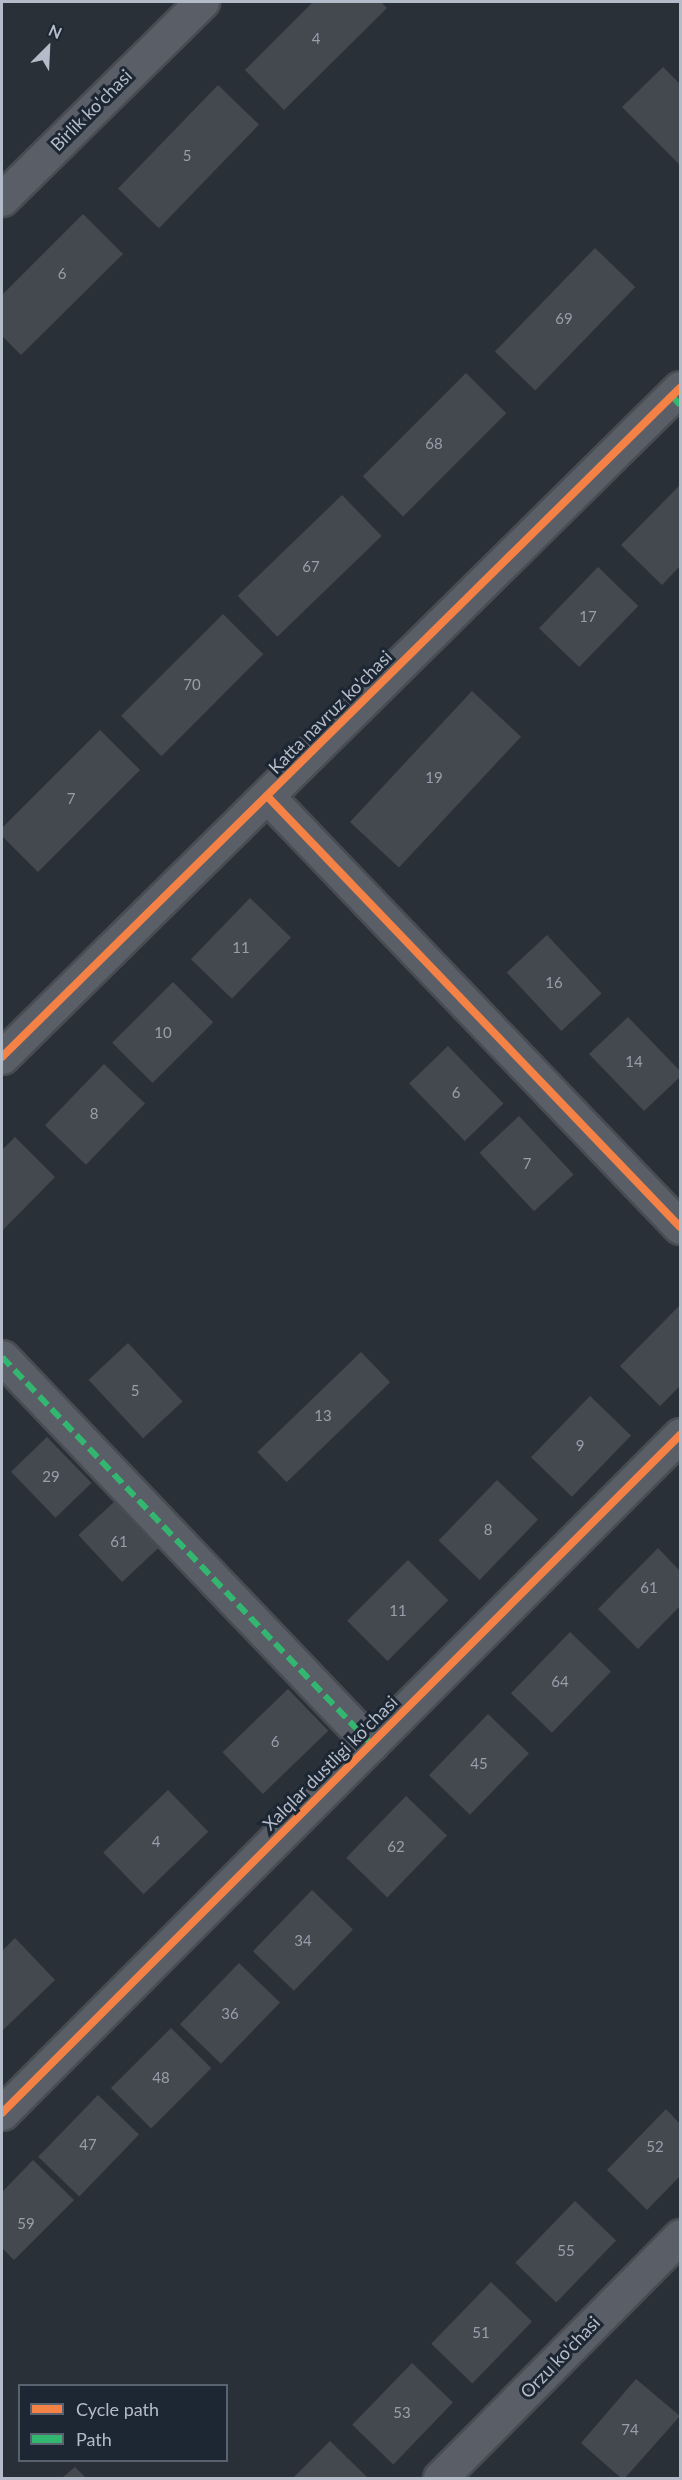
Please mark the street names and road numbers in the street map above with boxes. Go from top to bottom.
street label: Birlik ko'chasi [46,65,136,155]
street label: Katta navruz ko'chasi [264,646,396,778]
street label: Xalqlar dustligi ko'chasi [258,1691,402,1835]
street label: Orzu ko'chasi [516,2312,604,2402]

